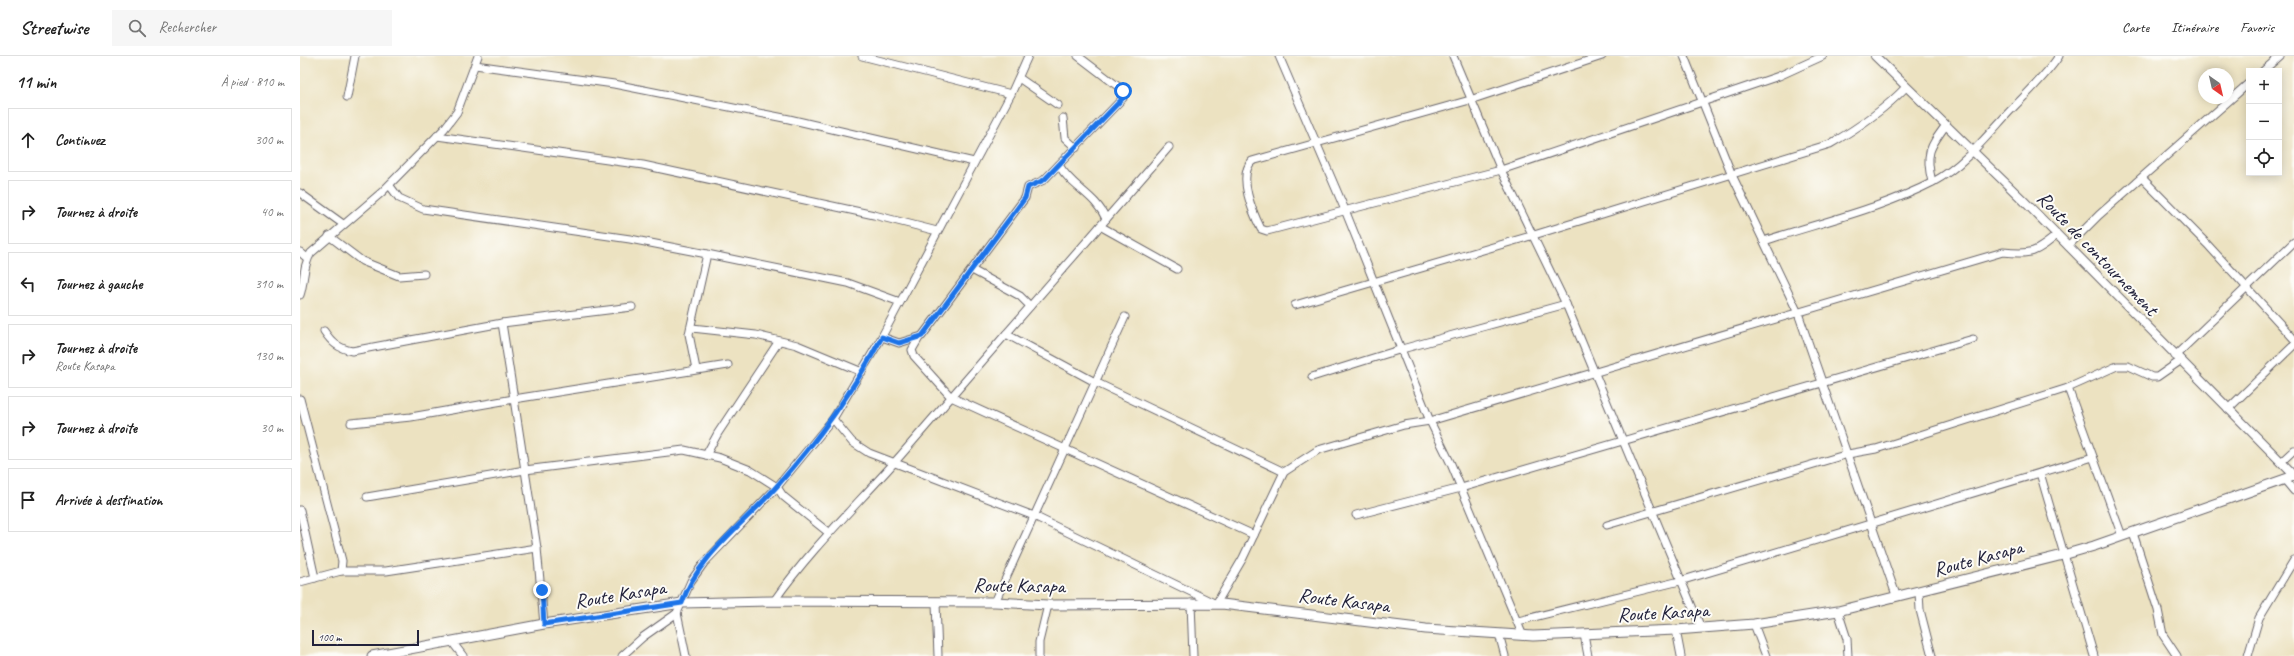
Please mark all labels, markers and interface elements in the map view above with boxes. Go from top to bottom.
search box [112,10,392,46]
text: Streetwise [20,16,88,40]
icon: search [126,17,148,39]
text: Rechercher [158,18,216,37]
text: Carte [2122,19,2149,36]
text: Itinéraire [2171,19,2218,36]
text: Favoris [2240,19,2274,36]
north arrow [2198,68,2234,104]
map controls [2246,68,2282,176]
button: + [2246,68,2282,104]
text: 11 min [16,72,56,93]
text: À pied · 810 m [221,74,284,90]
route start [1114,82,1132,100]
button: − [2246,104,2282,140]
icon: ahead [17,129,39,151]
text: Continuez [55,131,105,150]
text: 300 m [255,132,283,148]
button: locate [2246,140,2282,176]
street label: Route de contournement [2032,186,2165,323]
icon: right [17,201,39,223]
text: Tournez à droite [55,203,137,222]
text: 40 m [261,204,283,220]
icon: left [17,273,39,295]
text: Tournez à gauche [55,275,142,294]
text: 310 m [255,276,283,292]
text: Tournez à droite [55,339,137,358]
icon: right [17,345,39,367]
text: 130 m [255,348,283,364]
text: Route Kasapa [55,358,115,374]
icon: right [17,417,39,439]
text: Tournez à droite [55,419,137,438]
text: 30 m [261,420,283,436]
icon: arrive [17,489,39,511]
text: Arrivée à destination [55,491,163,510]
street label: Route Kasapa [1931,534,2027,582]
street label: Route Kasapa [973,572,1067,599]
street label: Route Kasapa [573,575,669,614]
route end [533,581,551,599]
street label: Route Kasapa [1297,583,1393,619]
street label: Route Kasapa [1617,598,1711,627]
scale bar [312,628,419,647]
text: 100 m [318,630,342,644]

